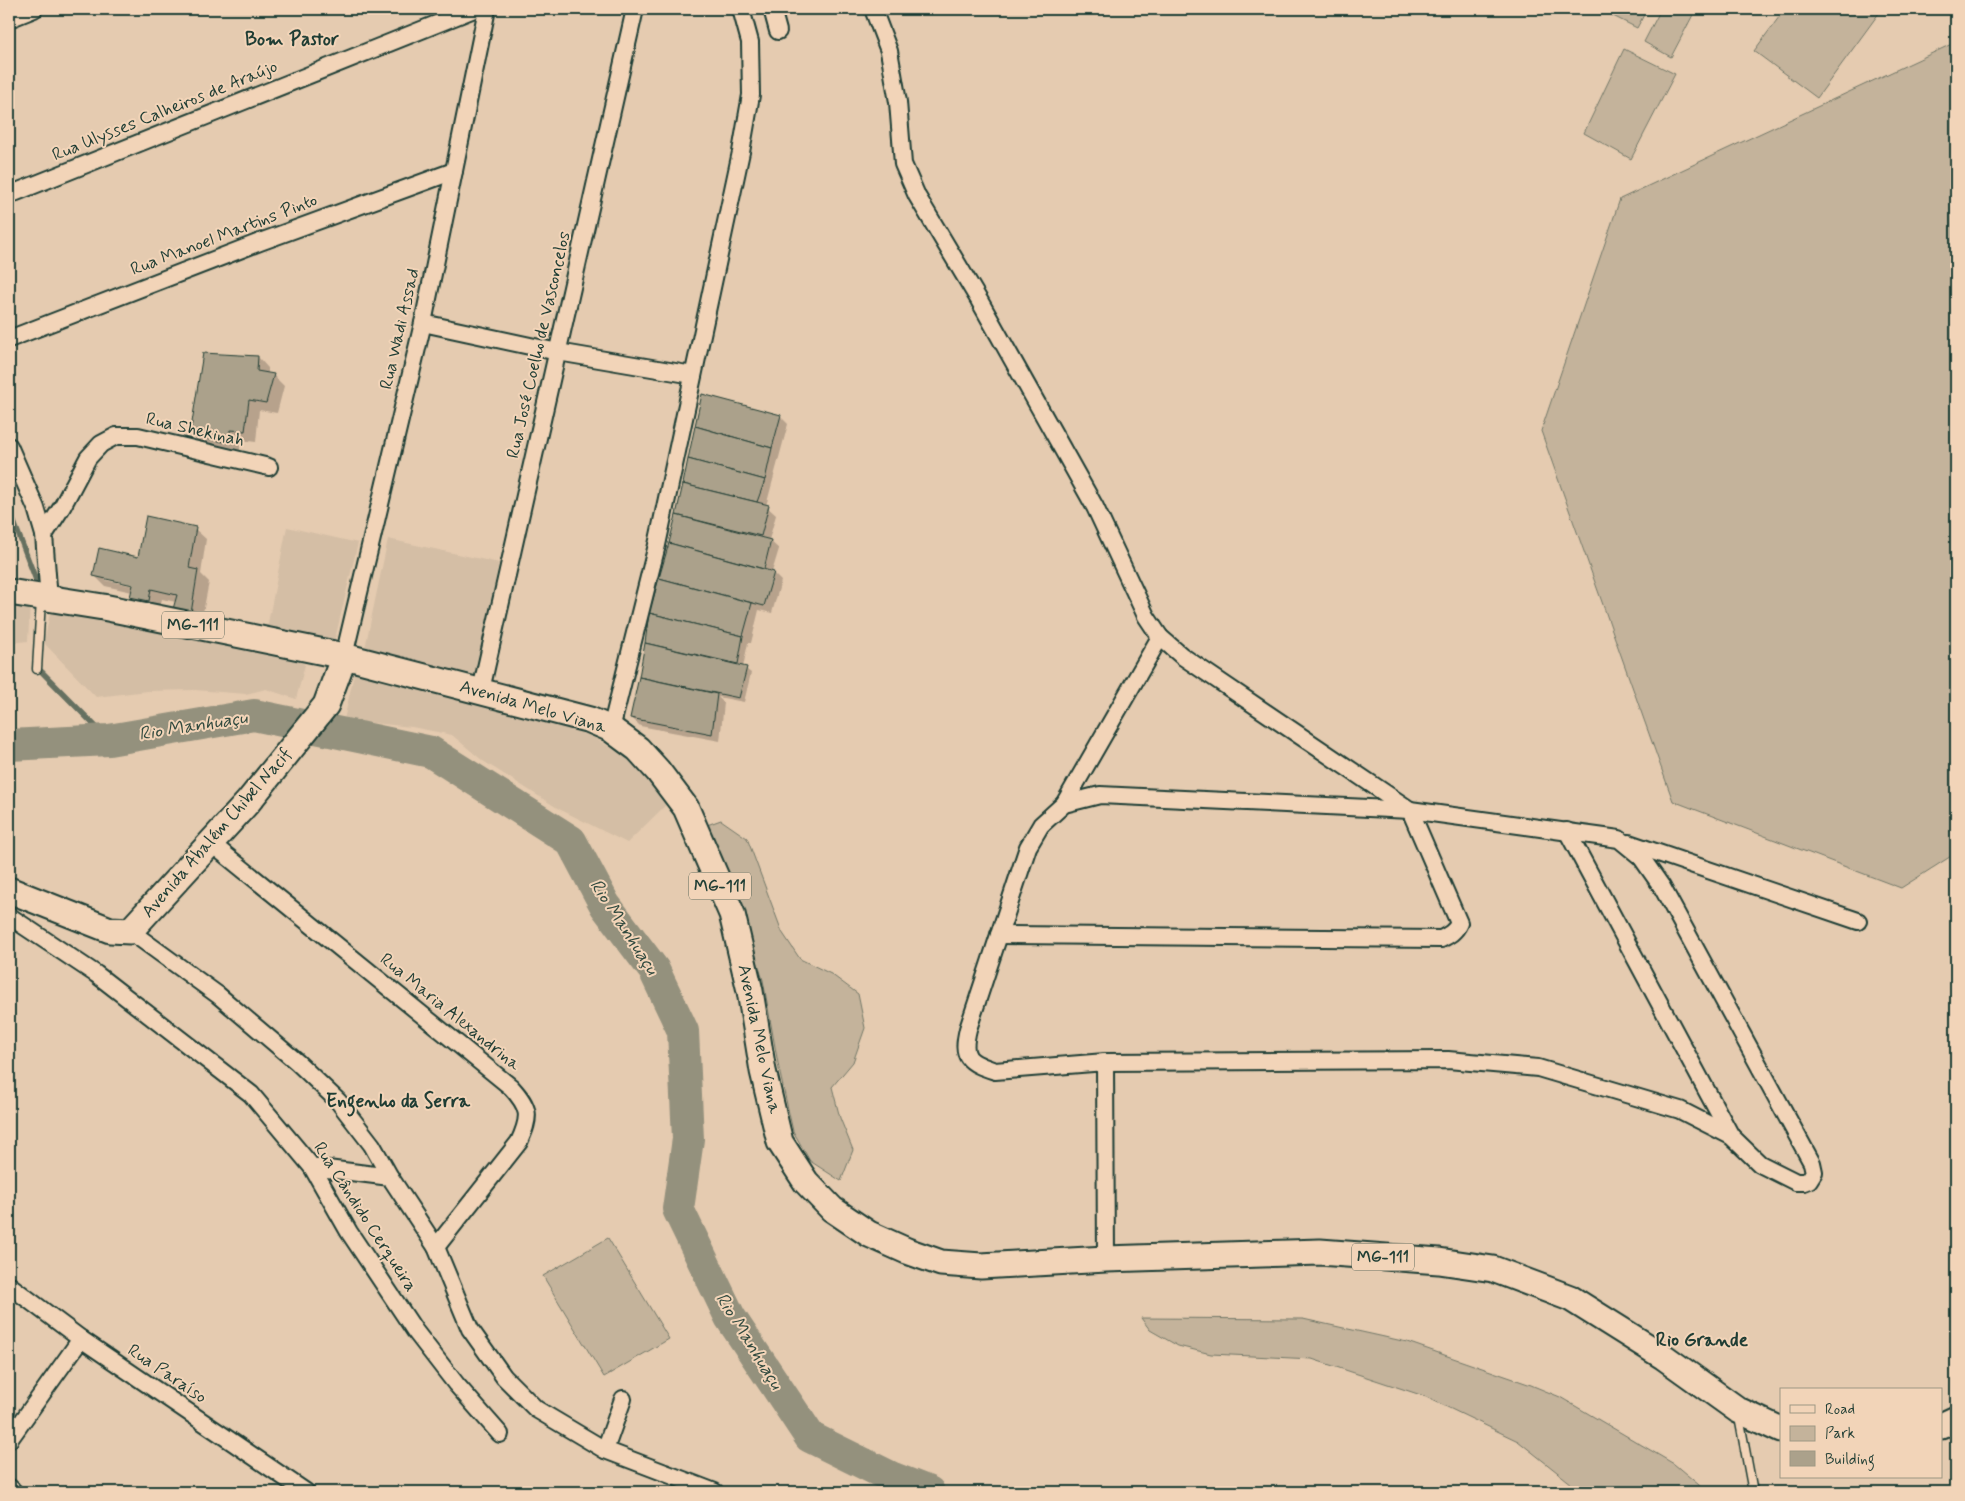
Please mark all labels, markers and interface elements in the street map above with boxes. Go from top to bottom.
district label: Bom Pastor [245,27,339,52]
street label: Rua Ulysses Calheiros de Araújo [49,55,281,167]
street label: Rua Manoel Martins Pinto [127,188,321,282]
street label: Rua José Coelho de Vasconcelos [501,229,577,461]
street label: Rua Wadi Assad [374,266,426,392]
street label: Rua Shekinah [143,407,247,453]
road number: MG-111 [162,612,224,638]
street label: Avenida Melo Viana [457,675,609,739]
water label: Rio Manhuaçu [137,705,251,747]
street label: Avenida Abalém Chibel Nacif [136,743,298,923]
road number: MG-111 [689,872,751,899]
water label: Rio Manhuaçu [584,874,665,981]
street label: Rua Maria Alexandrina [375,948,526,1076]
street label: Avenida Melo Viana [731,962,787,1116]
district label: Engenho da Serra [326,1089,470,1117]
street label: Rua Cândido Cerqueira [307,1137,423,1297]
road number: MG-111 [1352,1244,1414,1270]
water label: Rio Manhuaçu [709,1288,789,1395]
district label: Rio Grande [1656,1328,1749,1353]
street label: Rua Paraíso [123,1339,211,1409]
legend [1780,1388,1942,1478]
text: Road [1825,1400,1855,1420]
text: Park [1825,1424,1855,1444]
text: Building [1825,1450,1875,1471]

